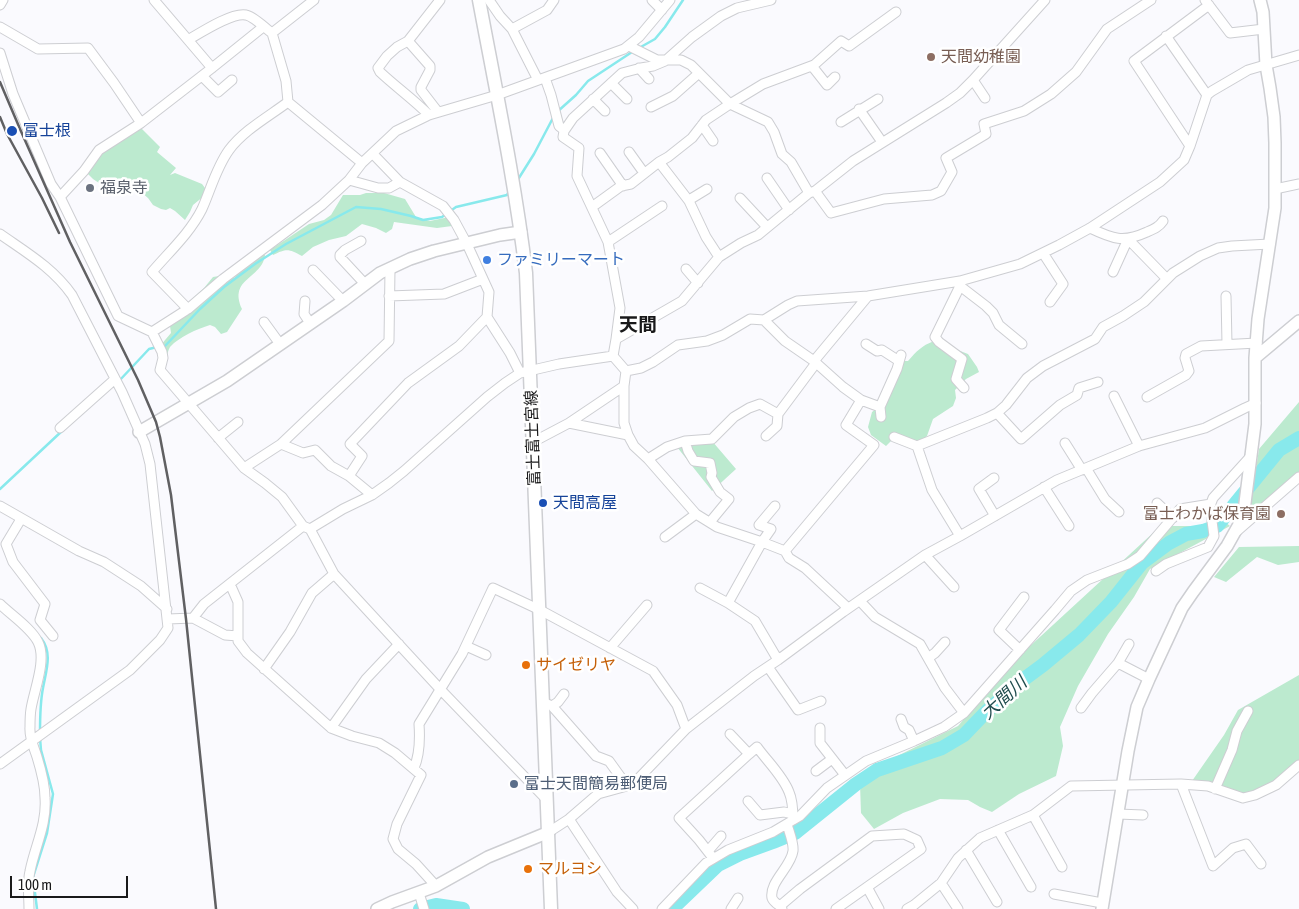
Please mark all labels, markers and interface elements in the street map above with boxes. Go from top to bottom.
place label: 天間幼稚園 [941,47,1021,67]
marker: 天間幼稚園 [925,51,937,63]
place label: 富士根 [23,121,71,141]
marker: 富士根 [5,124,19,138]
place label: 福泉寺 [100,178,148,198]
marker: 福泉寺 [84,182,96,194]
place label: ファミリーマート [497,250,625,270]
marker: ファミリーマート [481,254,493,266]
district label: 天間 [619,314,657,336]
street label: 富士富士宮線 [522,390,544,486]
place label: 天間高屋 [553,493,617,513]
marker: 天間高屋 [537,497,549,509]
place label: 富士わかば保育園 [1143,504,1271,524]
marker: 富士わかば保育園 [1275,508,1287,520]
place label: サイゼリヤ [536,655,616,675]
marker: サイゼリヤ [520,659,532,671]
water label: 大間川 [977,672,1031,724]
place label: 富士天間簡易郵便局 [524,774,668,794]
marker: 富士天間簡易郵便局 [508,778,520,790]
place label: マルヨシ [538,859,602,879]
marker: マルヨシ [522,863,534,875]
scale bar [12,866,130,898]
text: 100 m [18,876,52,893]

